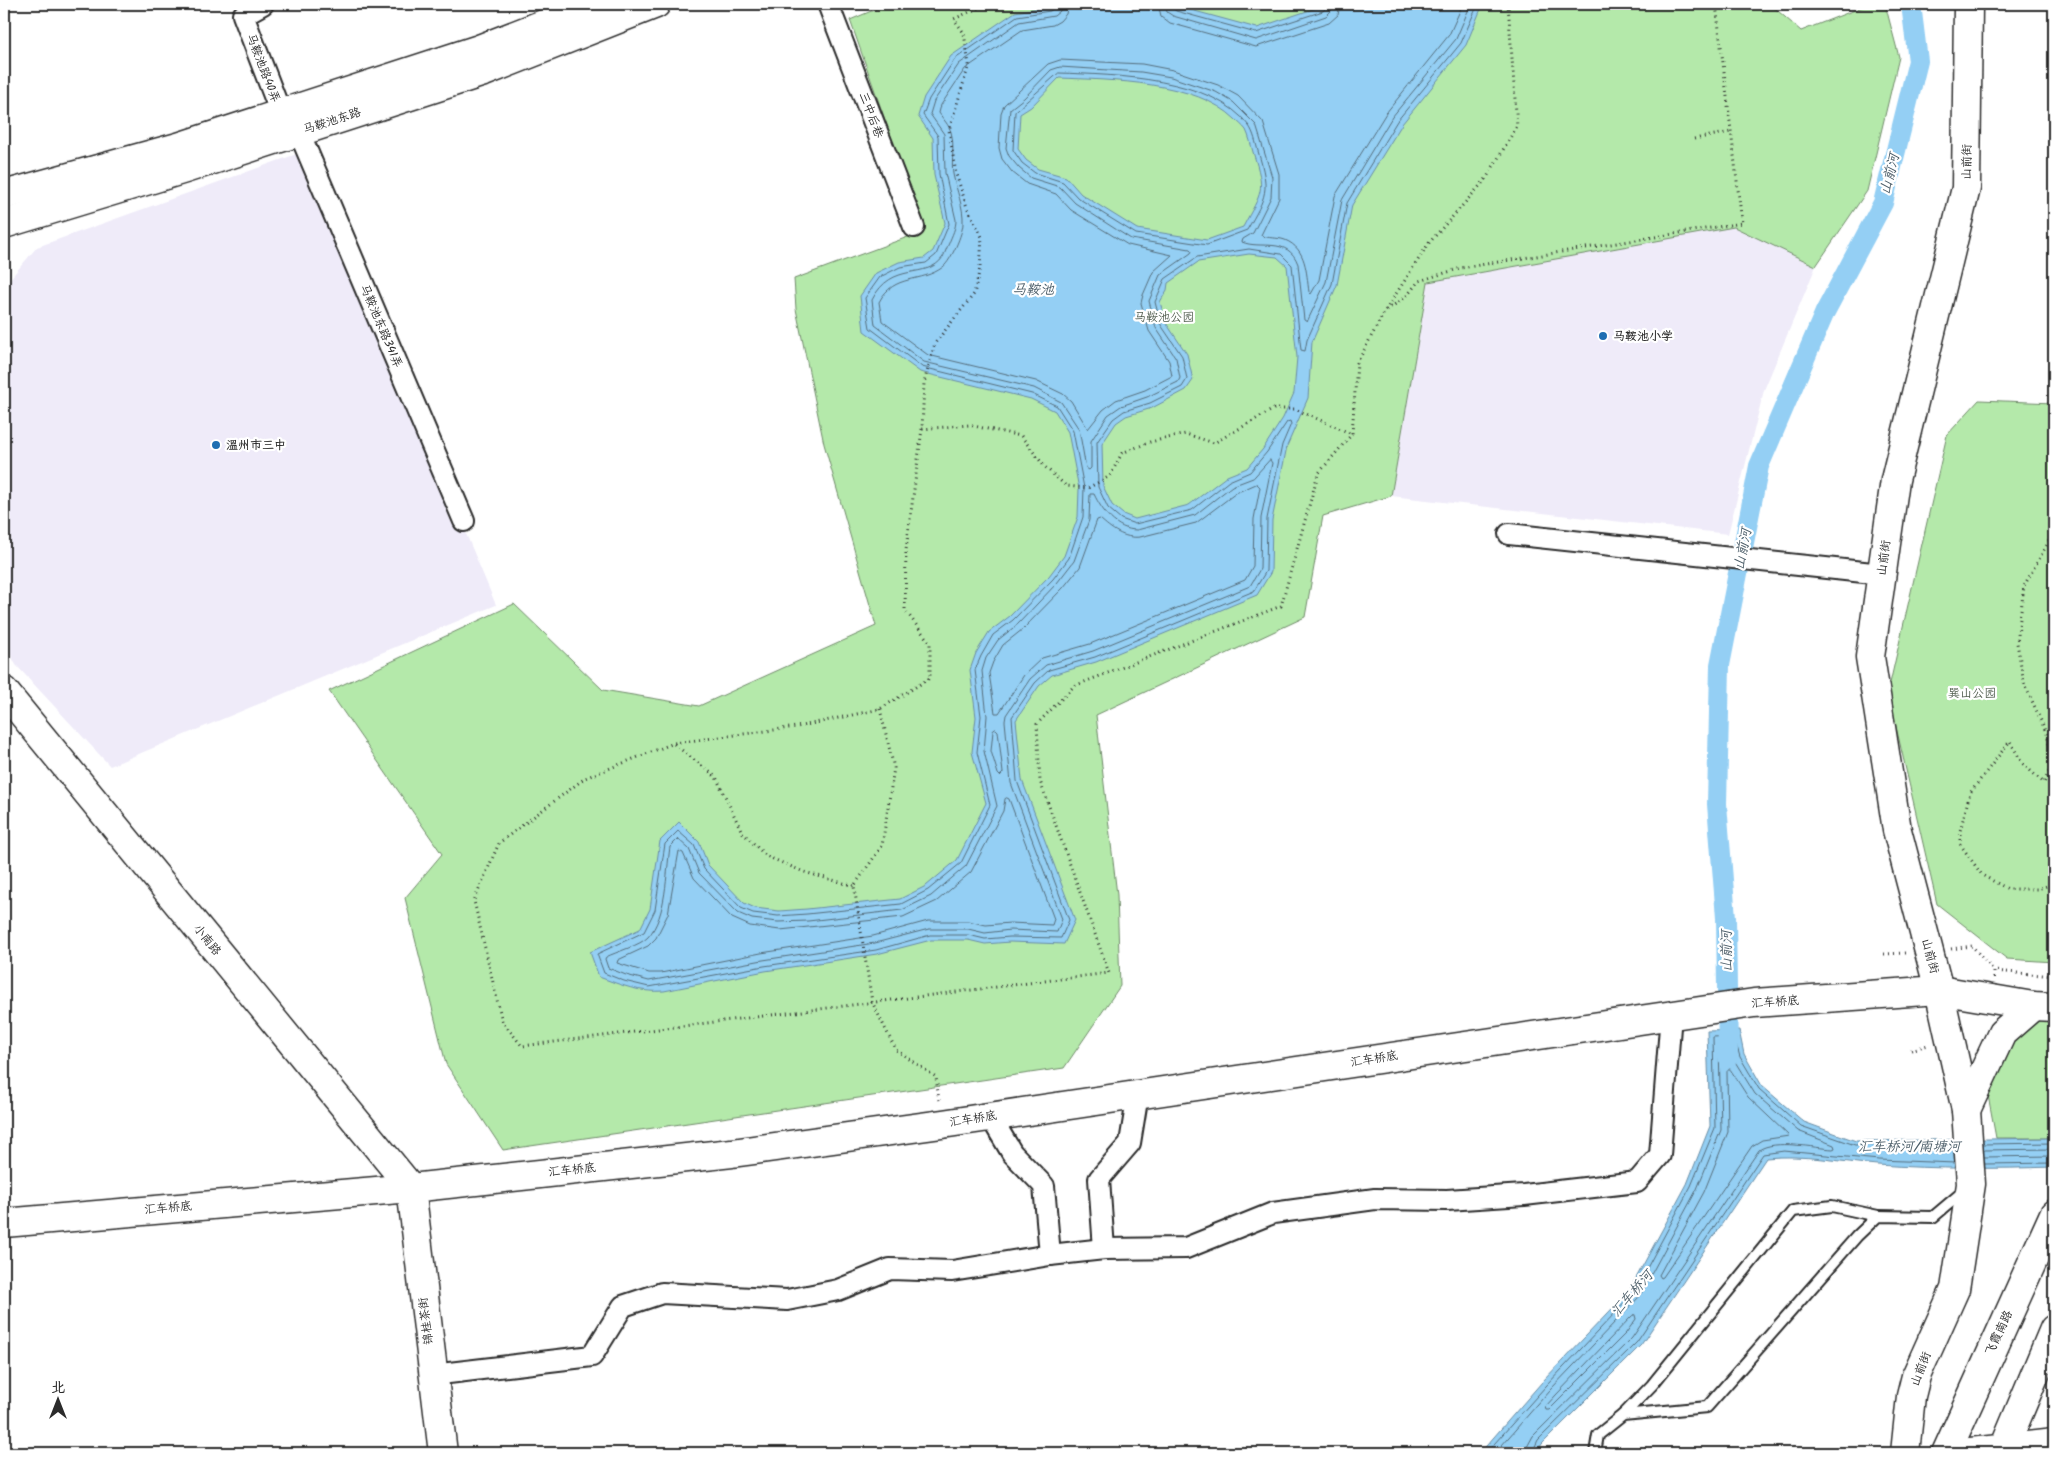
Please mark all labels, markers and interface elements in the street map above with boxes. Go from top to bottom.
street label: 马鞍池路40弄 [241,31,285,105]
street label: 三中后巷 [854,89,888,141]
street label: 马鞍池东路 [301,103,363,139]
street label: 山前街 [1957,144,1977,180]
water label: 山前河 [1874,149,1906,197]
water label: 马鞍池 [1012,279,1055,301]
street label: 马鞍池东路341弄 [355,281,407,371]
park label: 马鞍池公园 [1134,308,1194,327]
place label: 马鞍池小学 [1613,327,1673,346]
marker: 马鞍池小学 [1597,330,1609,342]
place label: 温州市三中 [226,436,286,455]
marker: 温州市三中 [210,439,222,451]
water label: 山前河 [1728,524,1758,572]
street label: 山前街 [1872,539,1896,577]
park label: 巽山公园 [1948,684,1996,703]
street label: 小南路 [188,920,226,960]
water label: 山前河 [1716,928,1738,972]
street label: 山前街 [1916,936,1944,976]
street label: 汇车桥底 [1750,991,1800,1013]
street label: 汇车桥底 [1349,1046,1399,1072]
street label: 汇车桥底 [948,1106,998,1132]
water label: 汇车桥河/南塘河 [1858,1136,1962,1158]
street label: 汇车桥底 [547,1158,597,1182]
street label: 汇车桥底 [143,1196,193,1220]
water label: 汇车桥河 [1605,1264,1660,1322]
street label: 锦桂茶街 [414,1296,438,1346]
street label: 飞霞南路 [1980,1307,2018,1359]
street label: 山前街 [1906,1349,1936,1389]
north arrow [32,1374,82,1424]
text: 北 [51,1377,65,1399]

